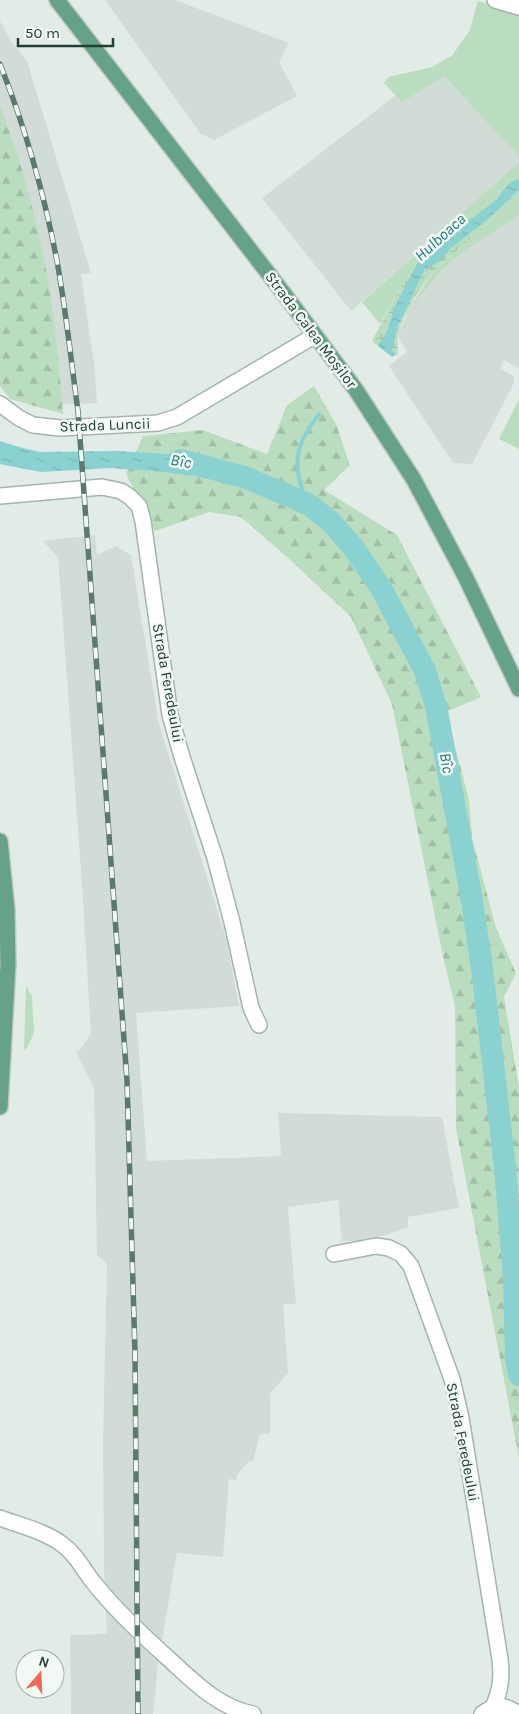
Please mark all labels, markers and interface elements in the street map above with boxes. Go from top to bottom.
scale bar [18,15,112,47]
text: 50 m [25,24,60,42]
water label: Hulboaca [411,209,469,265]
street label: Strada Calea Moșilor [261,268,361,392]
street label: Strada Luncii [59,414,151,436]
water label: Bîc [169,450,193,472]
street label: Strada Feredeului [149,622,187,744]
water label: Bîc [436,751,458,775]
street label: Strada Feredeului [443,1381,483,1503]
north arrow [15,1649,65,1699]
text: N [37,1653,52,1672]

